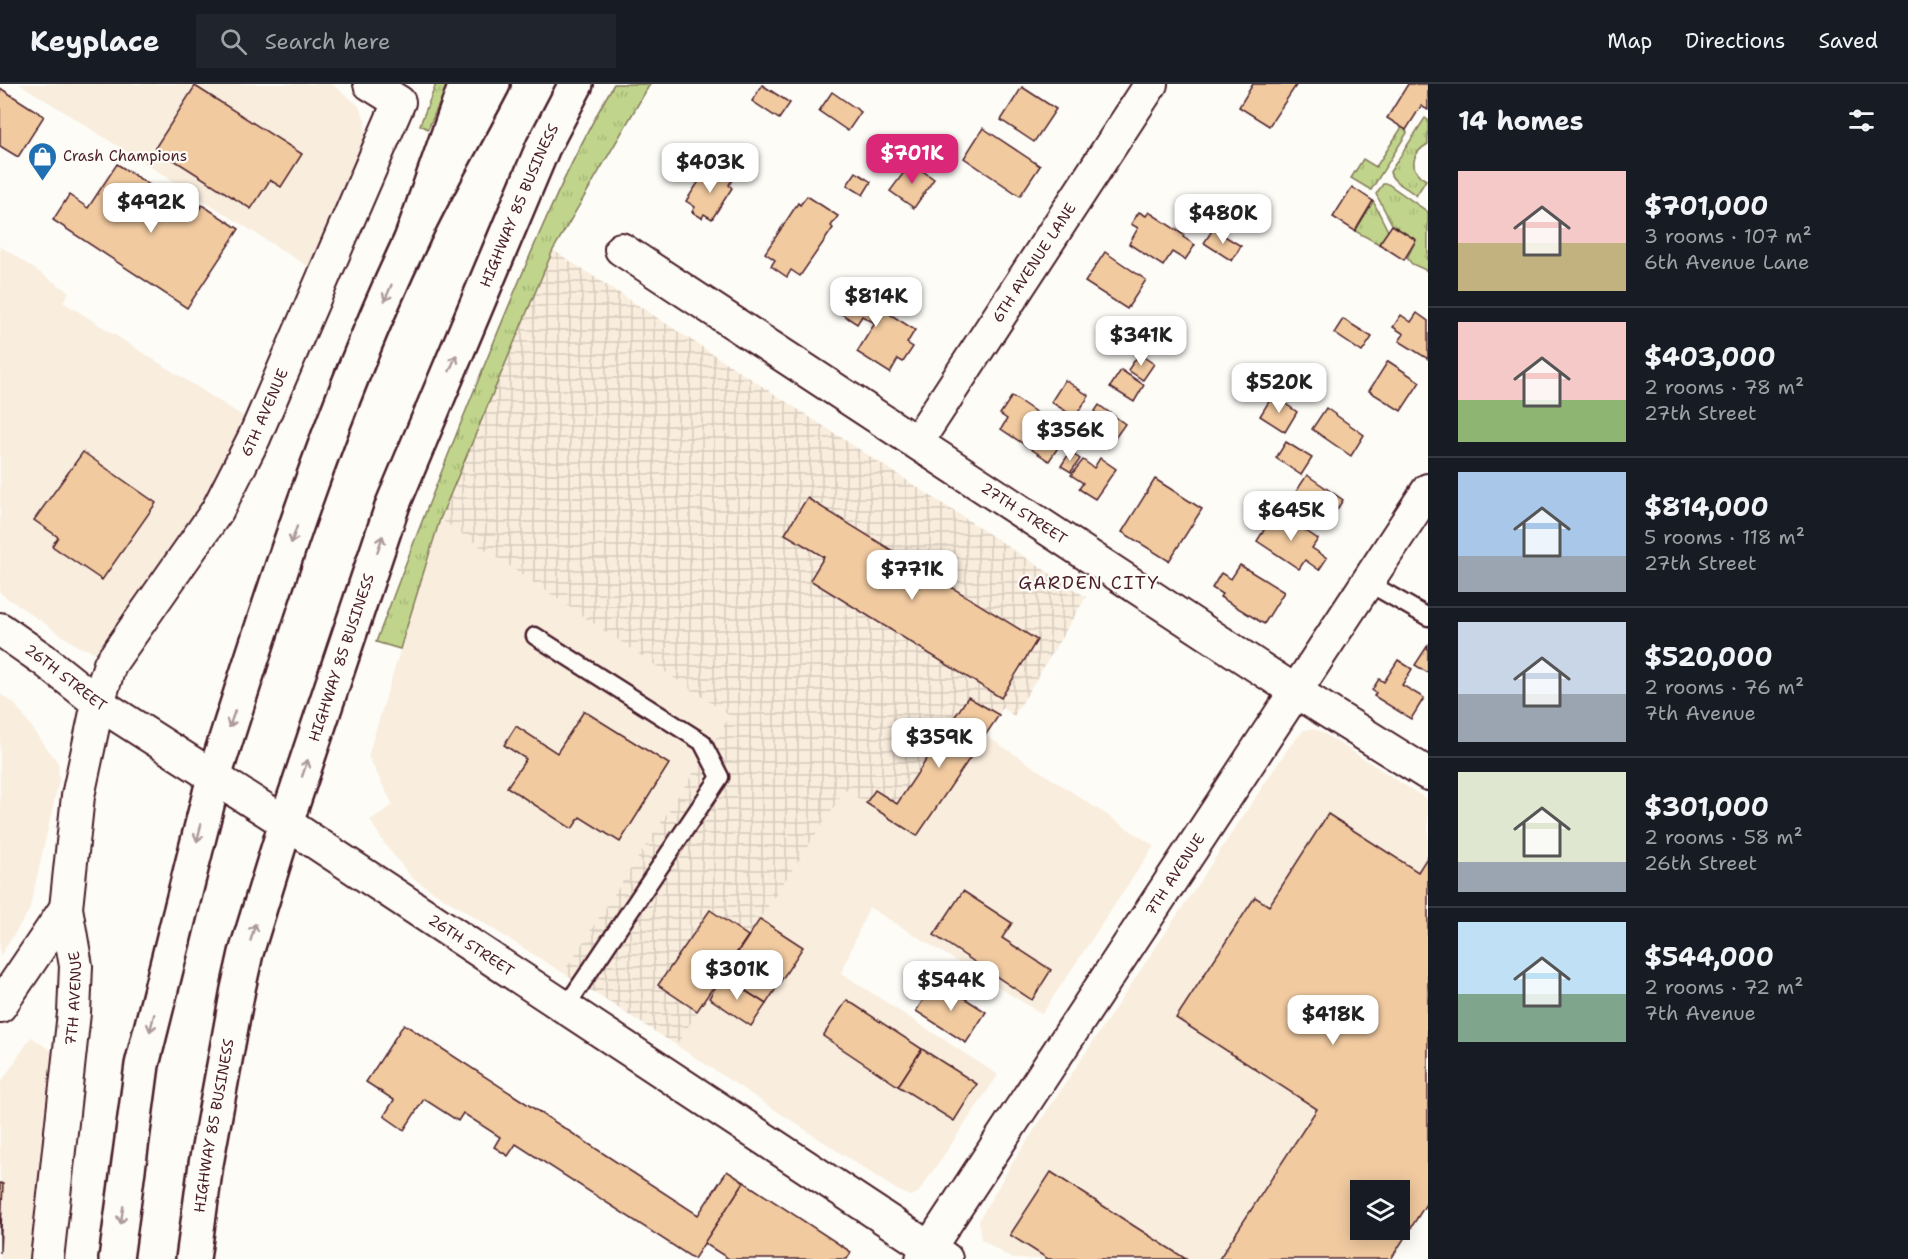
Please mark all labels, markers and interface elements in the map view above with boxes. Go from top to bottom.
search box [196,14,616,68]
text: Keyplace [30,22,160,60]
icon: search [217,25,250,58]
text: Search here [265,27,390,56]
text: Map [1607,27,1652,55]
text: Directions [1685,27,1785,55]
text: Saved [1818,27,1878,55]
text: 14 homes [1458,103,1584,138]
icon: filters [1845,104,1878,137]
street label: HIGHWAY 85 BUSINESS [475,120,563,291]
pin: $701K [870,134,954,185]
shop icon: Crash Champions [26,140,58,182]
text: $701K [880,140,944,166]
pin: $403K [668,143,752,194]
place label: Crash Champions [63,146,187,166]
text: $403K [676,149,744,175]
pin: $492K [109,183,193,234]
text: $701,000 [1644,188,1769,223]
text: $492K [117,189,185,215]
pin: $480K [1181,194,1265,245]
icon: home [1506,195,1578,267]
street label: 6TH AVENUE LANE [988,199,1080,327]
text: $480K [1188,200,1258,226]
text: 3 rooms · 107 m² [1644,223,1812,249]
text: 6th Avenue Lane [1644,249,1809,275]
pin: $814K [834,277,918,328]
text: $814K [844,283,908,309]
one-way arrow [382,284,393,302]
pin: $341K [1099,316,1183,367]
text: $341K [1110,322,1172,348]
text: $403,000 [1644,339,1776,374]
icon: home [1506,346,1578,418]
one-way arrow [448,354,459,372]
pin: $520K [1237,363,1321,414]
street label: 6TH AVENUE [236,365,293,460]
text: $520K [1246,369,1312,395]
text: 2 rooms · 78 m² [1644,374,1804,400]
text: 27th Street [1644,400,1757,426]
pin: $356K [1028,411,1112,462]
text: $356K [1036,417,1104,443]
street label: 27TH STREET [977,478,1071,549]
text: $814,000 [1644,489,1769,524]
pin: $645K [1249,491,1333,542]
icon: home [1506,496,1578,568]
text: $645K [1257,497,1325,523]
text: 5 rooms · 118 m² [1644,524,1805,550]
one-way arrow [288,525,299,543]
one-way arrow [376,535,387,553]
pin: $771K [870,550,954,601]
text: 27th Street [1644,550,1757,576]
text: $771K [881,556,943,582]
street label: HIGHWAY 85 BUSINESS [304,571,379,744]
district label: GARDEN CITY [1018,571,1160,595]
text: $520,000 [1644,639,1773,674]
street label: 26TH STREET [21,640,111,716]
icon: home [1506,646,1578,718]
text: 2 rooms · 76 m² [1644,674,1804,700]
text: 7th Avenue [1644,700,1756,726]
one-way arrow [226,709,237,728]
pin: $359K [897,718,981,769]
text: $359K [905,724,973,750]
one-way arrow [300,759,311,778]
text: $301,000 [1644,789,1769,824]
icon: home [1506,796,1578,868]
one-way arrow [193,824,205,843]
text: 2 rooms · 58 m² [1644,824,1803,850]
street label: 7TH AVENUE [1140,830,1209,920]
text: 26th Street [1644,850,1757,876]
street label: 26TH STREET [425,910,518,981]
one-way arrow [248,923,259,942]
text: $544,000 [1644,939,1774,974]
icon: home [1506,946,1578,1018]
street label: 7TH AVENUE [60,950,87,1047]
pin: $301K [695,950,779,1001]
text: $301K [705,956,769,982]
pin: $544K [909,961,993,1012]
text: $544K [917,967,985,993]
text: 2 rooms · 72 m² [1644,974,1803,1000]
pin: $418K [1291,995,1375,1046]
text: 7th Avenue [1644,1000,1756,1026]
text: $418K [1301,1001,1365,1027]
one-way arrow [146,1013,158,1032]
street label: HIGHWAY 85 BUSINESS [189,1037,239,1214]
map controls [1350,1180,1410,1240]
button: layers [1350,1180,1410,1240]
one-way arrow [116,1205,127,1224]

